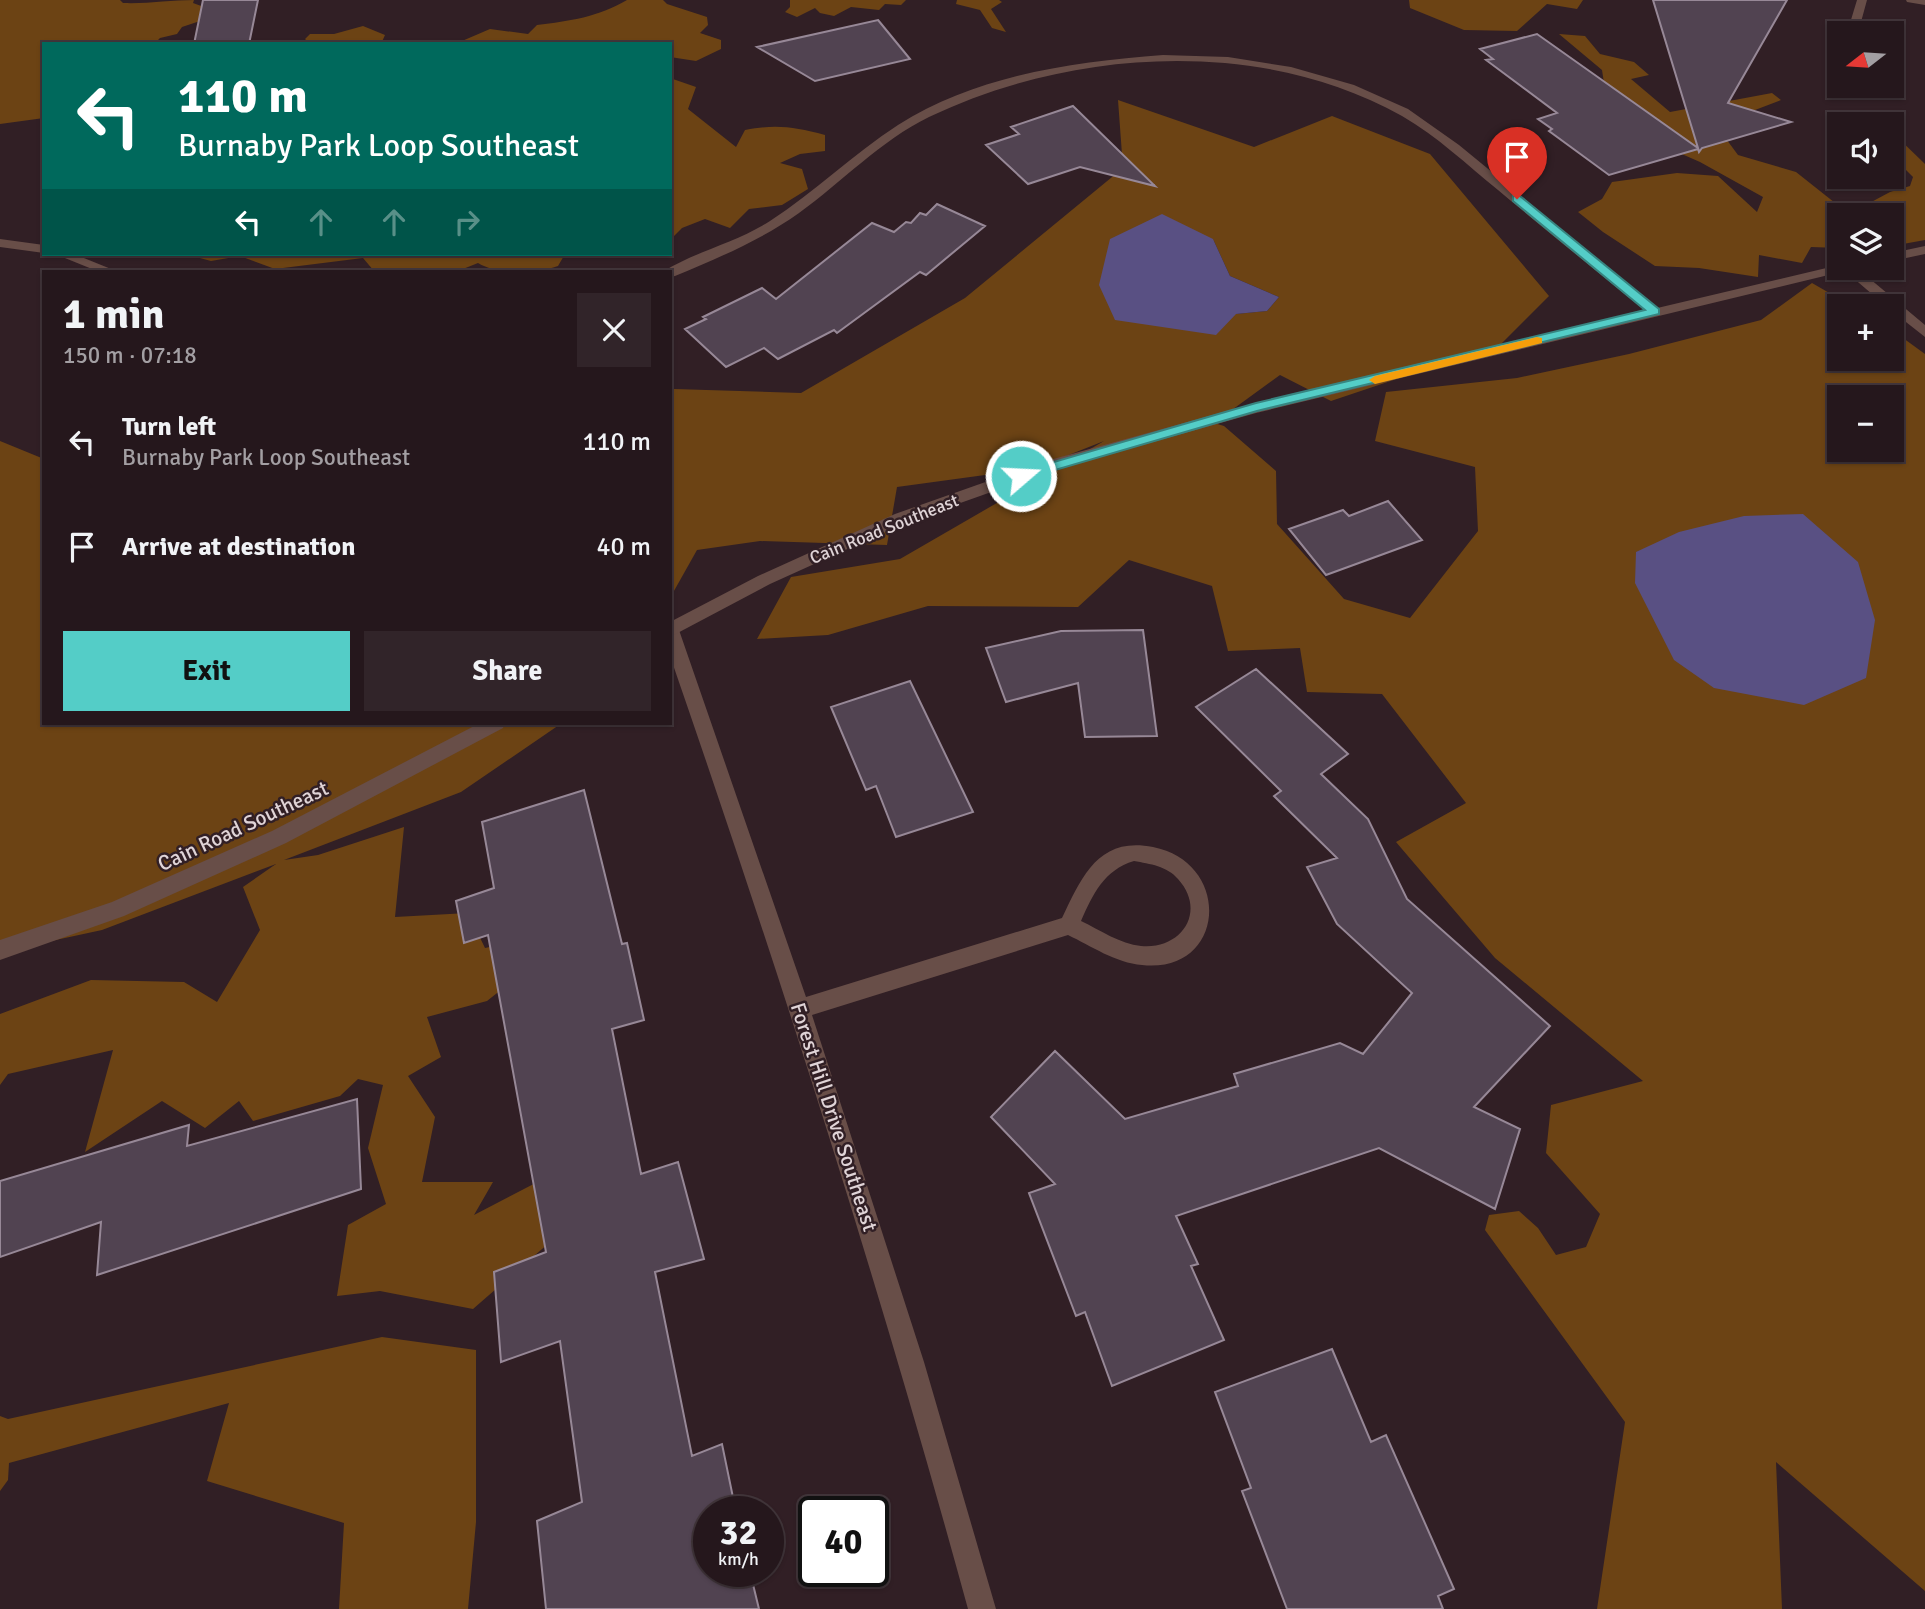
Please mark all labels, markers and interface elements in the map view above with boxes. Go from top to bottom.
north arrow [1827,21,1904,98]
map controls [1827,21,1904,462]
text: 110 m [178,66,308,126]
icon: left [63,70,154,161]
button: sound [1827,112,1904,189]
text: Burnaby Park Loop Southeast [178,126,579,165]
pin [1487,127,1547,199]
icon: arrive [1498,138,1536,176]
icon: left [229,203,267,241]
icon: ahead [302,203,340,241]
icon: ahead [375,203,413,241]
icon: right [448,203,486,241]
button: layers [1827,203,1904,280]
text: 1 min [63,289,164,340]
button: close [577,293,651,367]
button: + [1827,294,1904,371]
text: 150 m · 07:18 [63,341,197,370]
button: − [1827,385,1904,462]
text: Turn left [122,411,216,443]
icon: left [63,423,101,461]
text: 110 m [582,426,651,458]
position arrow [984,439,1058,513]
text: Burnaby Park Loop Southeast [122,443,410,472]
street label: Cain Road Southeast [806,489,962,569]
icon: arrive [63,528,101,566]
text: Arrive at destination [122,531,355,563]
text: 40 m [596,531,651,563]
button: Exit [63,631,350,711]
button: Share [364,631,651,711]
street label: Cain Road Southeast [154,775,332,877]
street label: Forest Hill Drive Southeast [785,999,883,1235]
speed limit sign: 40 [798,1496,889,1587]
text: 32 [720,1511,757,1554]
text: km/h [718,1548,759,1570]

